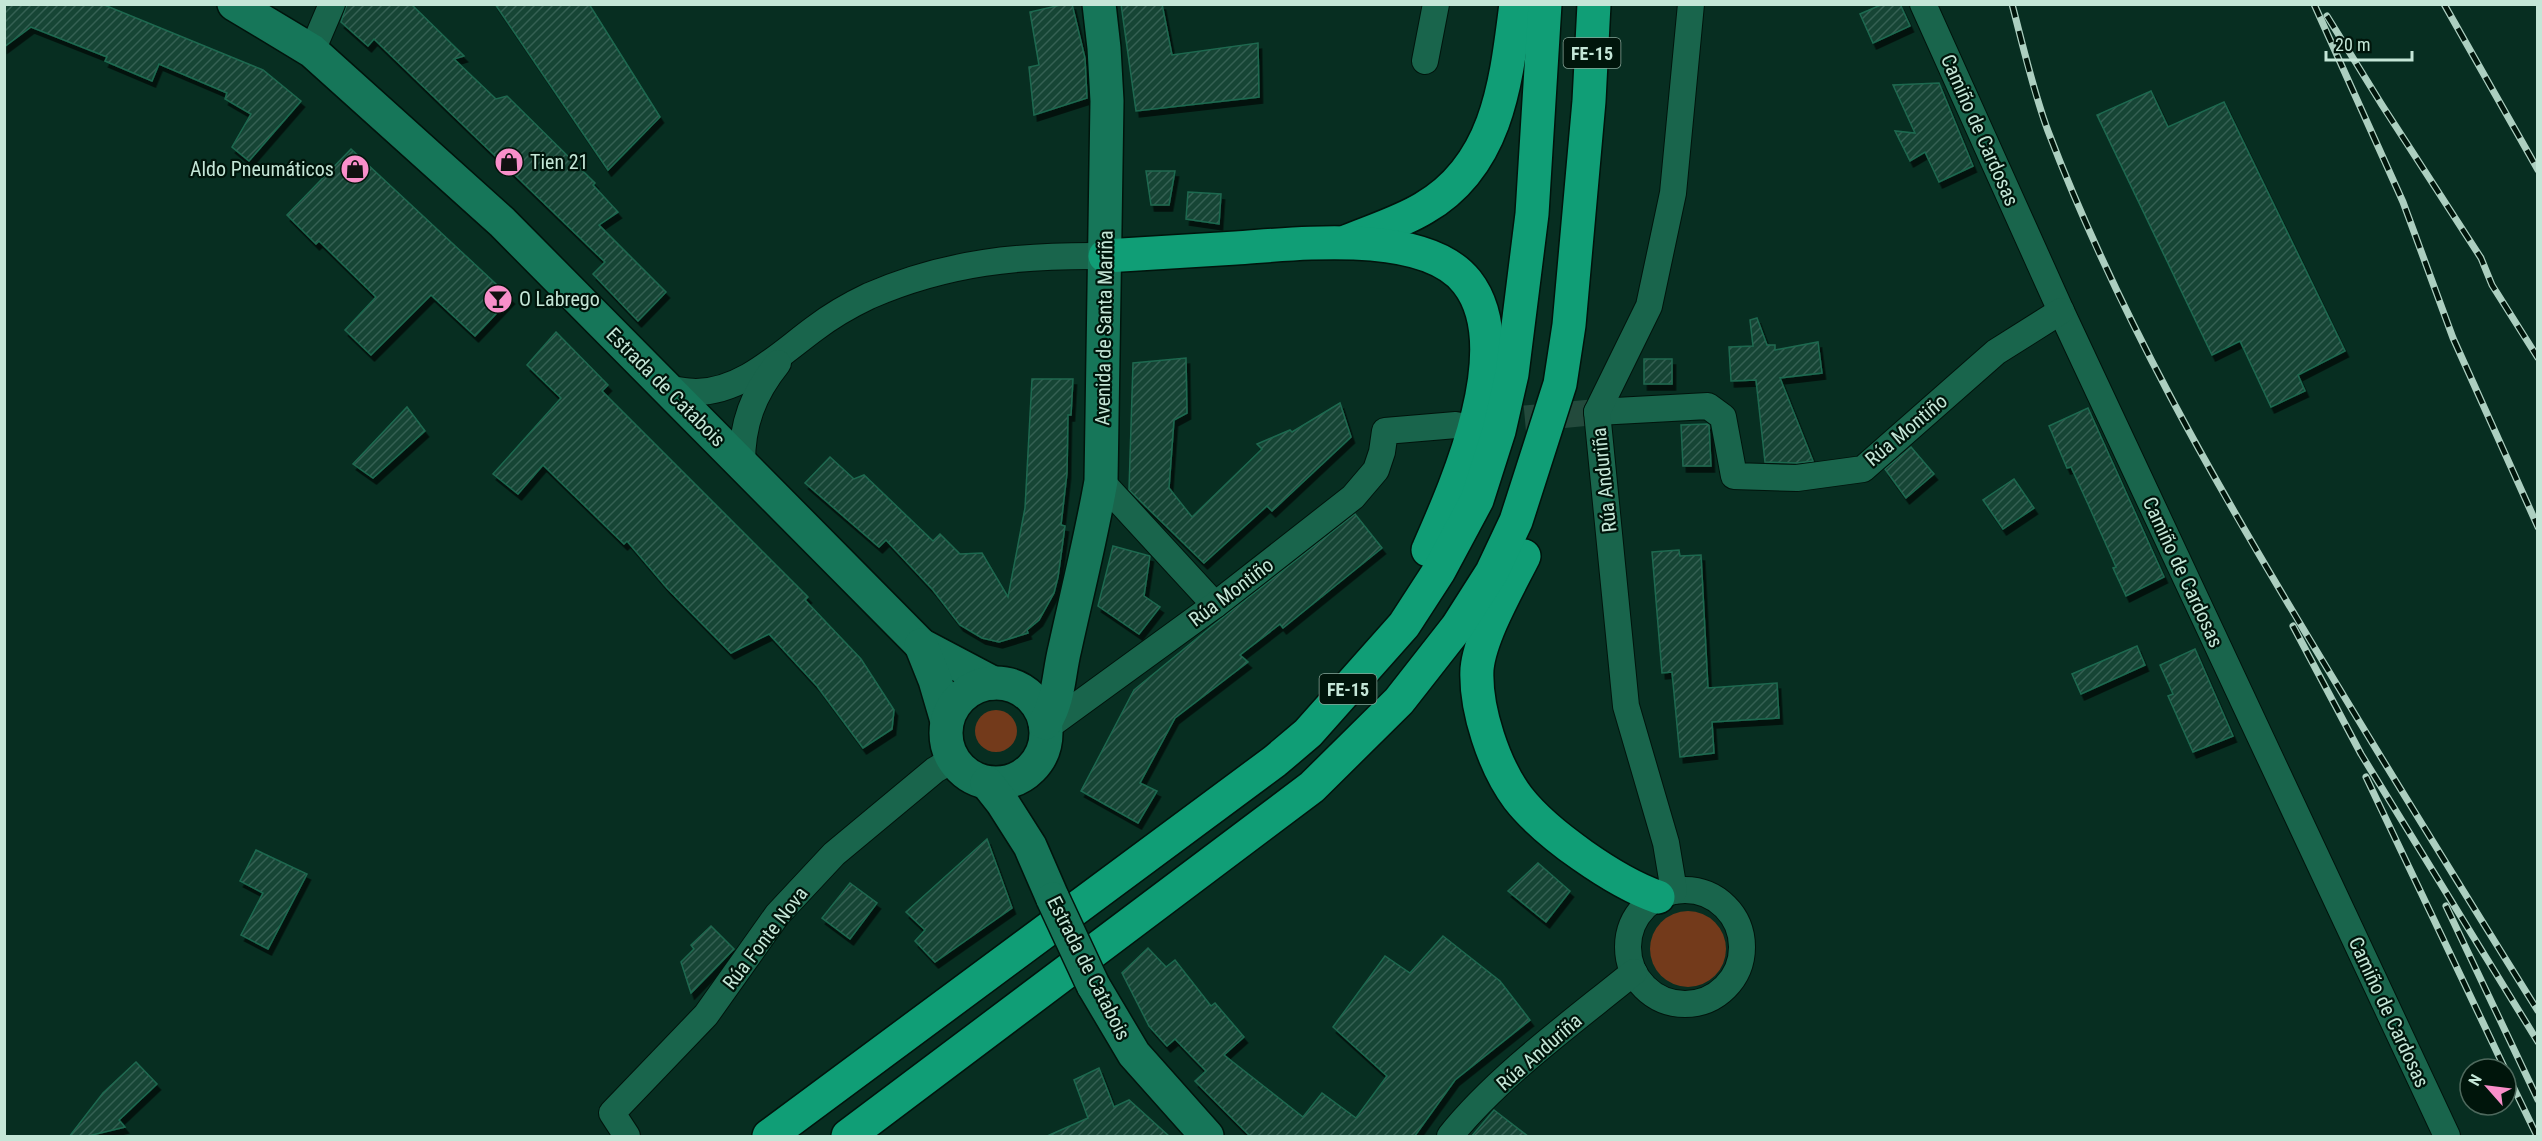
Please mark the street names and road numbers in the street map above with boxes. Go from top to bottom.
road number: FE-15 [1564,38,1620,68]
street label: Camiño de Cardosas [1936,50,2024,210]
street label: Avenida de Santa Mariña [1090,230,1118,426]
street label: Estrada de Catabois [602,323,730,451]
street label: Rúa Montiño [1860,389,1952,471]
street label: Rúa Anduriña [1587,426,1621,534]
street label: Camiño de Cardosas [2138,493,2228,651]
street label: Rúa Montiño [1184,552,1278,632]
road number: FE-15 [1320,674,1376,704]
street label: Rúa Fonte Nova [717,882,813,994]
street label: Estrada de Catabois [1042,892,1136,1044]
street label: Camiño de Cardosas [2344,933,2434,1091]
street label: Rúa Anduriña [1491,1008,1587,1096]

